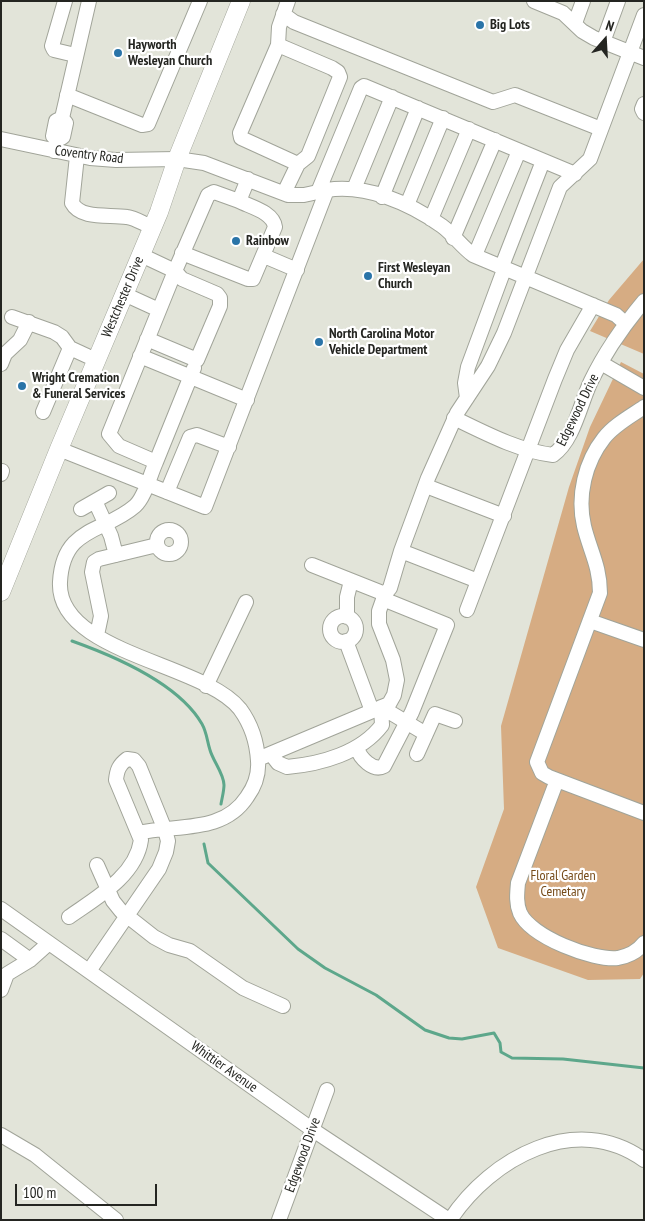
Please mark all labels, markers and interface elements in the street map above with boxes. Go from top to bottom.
north arrow [580,15,630,65]
text: N [603,16,616,36]
place label: Big Lots [490,17,530,33]
marker: Big Lots [474,19,486,31]
place label: Hayworth Wesleyan Church [128,37,212,70]
marker: Hayworth Wesleyan Church [112,47,124,59]
street label: Coventry Road [54,142,124,168]
place label: Rainbow [246,233,289,249]
marker: Rainbow [230,235,242,247]
street label: Westchester Drive [98,254,148,340]
place label: First Wesleyan Church [378,260,450,292]
marker: First Wesleyan Church [362,270,374,282]
place label: North Carolina Motor Vehicle Department [329,326,434,358]
marker: North Carolina Motor Vehicle Department [313,336,325,348]
place label: Wright Cremation & Funeral Services [32,370,125,402]
street label: Edgewood Drive [553,371,603,449]
marker: Wright Cremation & Funeral Services [16,380,28,392]
park label: Floral Garden Cemetary [530,868,596,900]
street label: Whittier Avenue [188,1038,260,1096]
street label: Edgewood Drive [282,1115,324,1195]
scale bar [18,1174,160,1206]
text: 100 m [23,1183,56,1202]

